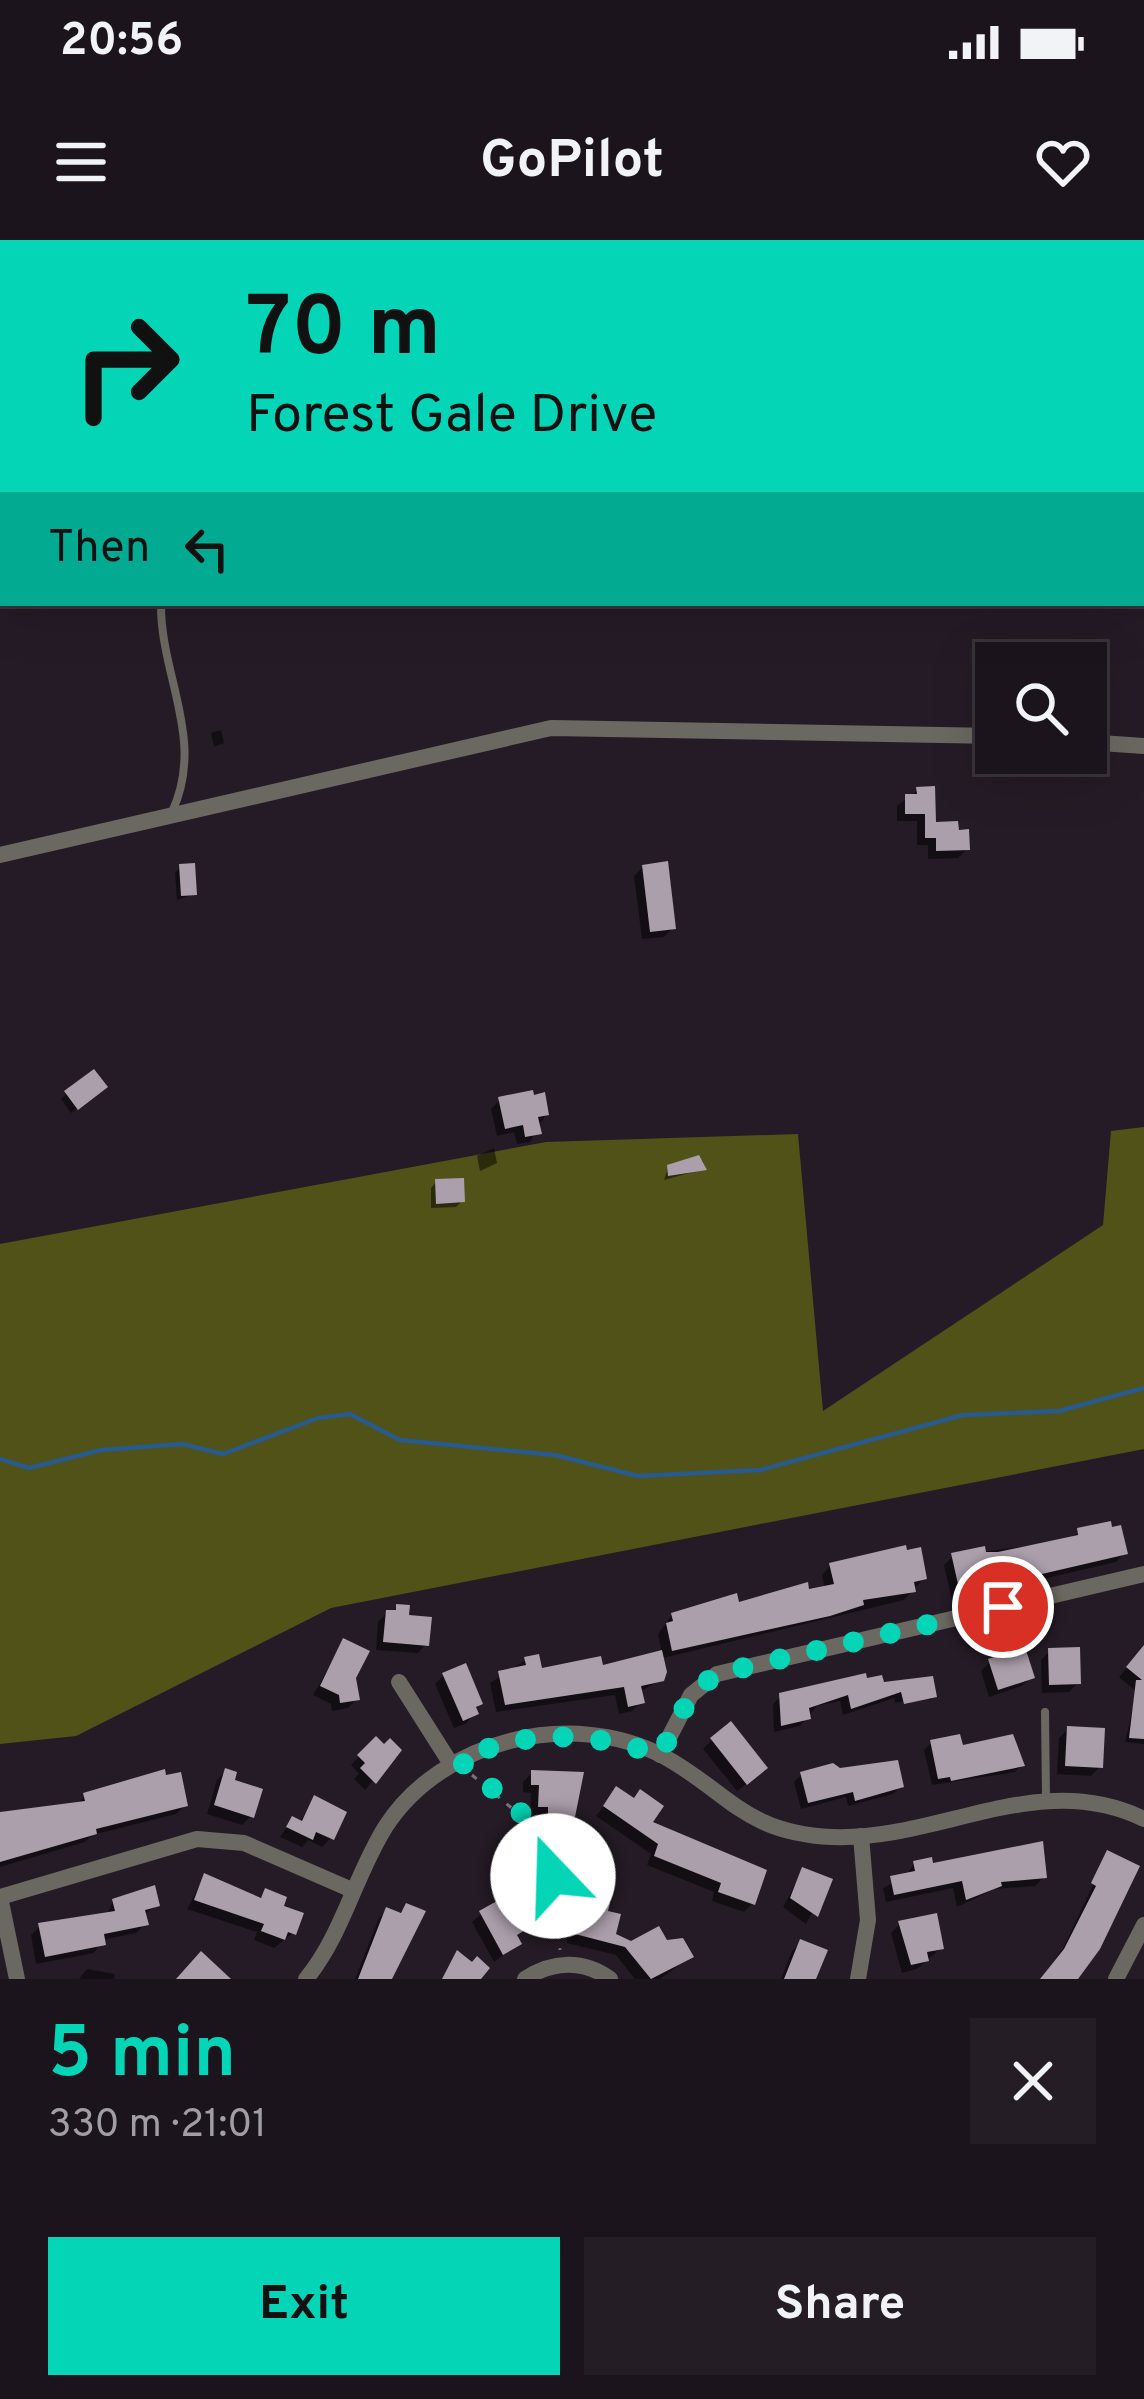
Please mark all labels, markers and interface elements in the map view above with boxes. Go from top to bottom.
text: 20:56 [60,14,183,71]
text: GoPilot [480,128,664,197]
icon: menu [48,129,114,195]
icon: heart [1030,129,1096,195]
text: 70 m [246,279,441,385]
icon: right [48,288,204,444]
text: Forest Gale Drive [246,383,657,452]
icon: left [174,516,240,582]
text: Then [48,521,150,578]
map controls [975,642,1107,774]
button: search [975,642,1107,774]
pin [952,1556,1054,1658]
icon: arrive [970,1574,1036,1640]
position arrow [490,1813,616,1939]
text: 5 min [48,2011,236,2103]
button: close [970,2018,1096,2144]
text: 330 m · 21:01 [48,2102,267,2151]
button: Exit [48,2237,560,2375]
button: Share [584,2237,1096,2375]

